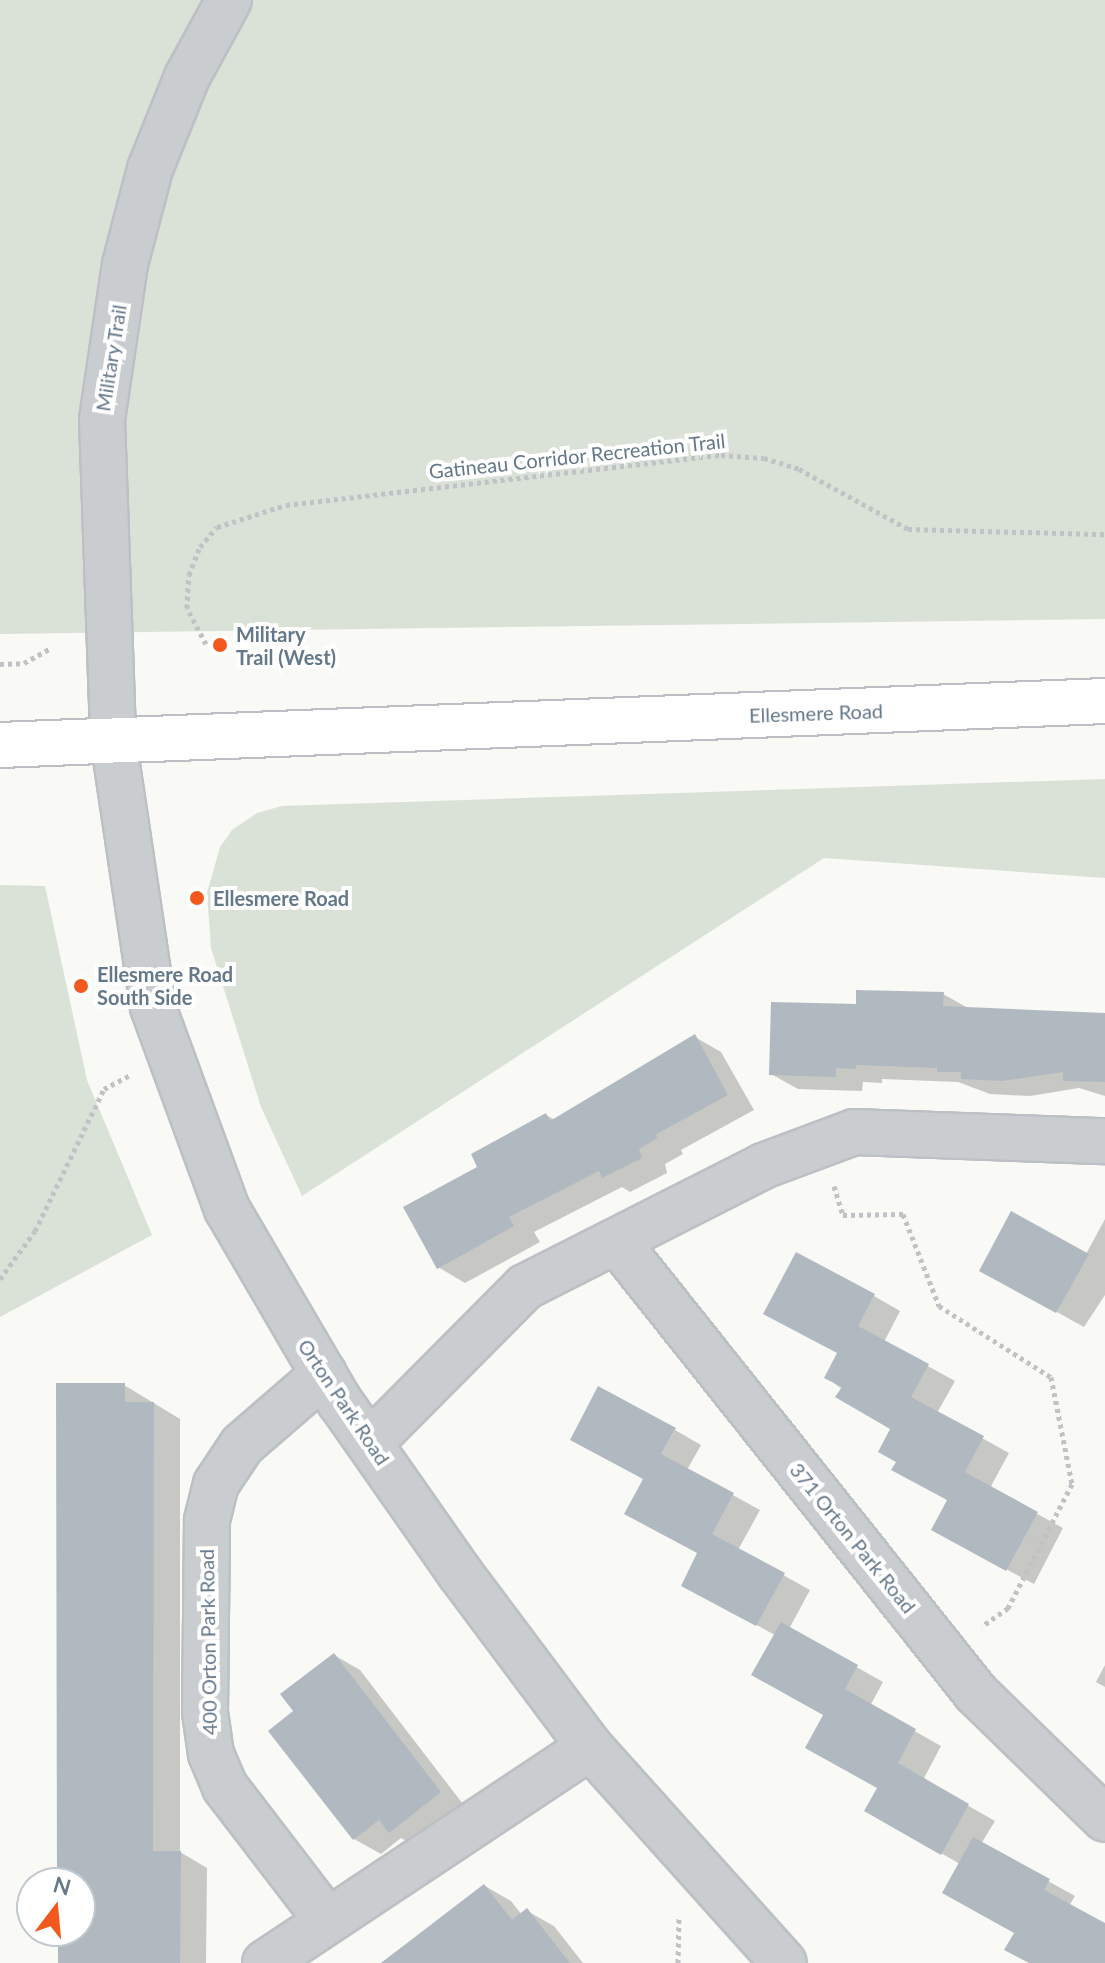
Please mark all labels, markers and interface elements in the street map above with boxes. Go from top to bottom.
street label: Military Trail [91,302,131,414]
street label: Gatineau Corridor Recreation Trail [427,428,727,484]
place label: Military Trail (West) [236,622,336,669]
marker: Military Trail (West) [211,636,229,654]
street label: Ellesmere Road [749,699,883,727]
place label: Ellesmere Road [213,886,349,910]
marker: Ellesmere Road [188,889,206,907]
place label: Ellesmere Road South Side [97,962,233,1009]
marker: Ellesmere Road South Side [72,977,90,995]
street label: Orton Park Road [293,1335,395,1469]
street label: 371 Orton Park Road [785,1458,921,1618]
street label: 400 Orton Park Road [194,1549,222,1735]
north arrow [16,1867,96,1947]
text: N [50,1870,74,1901]

